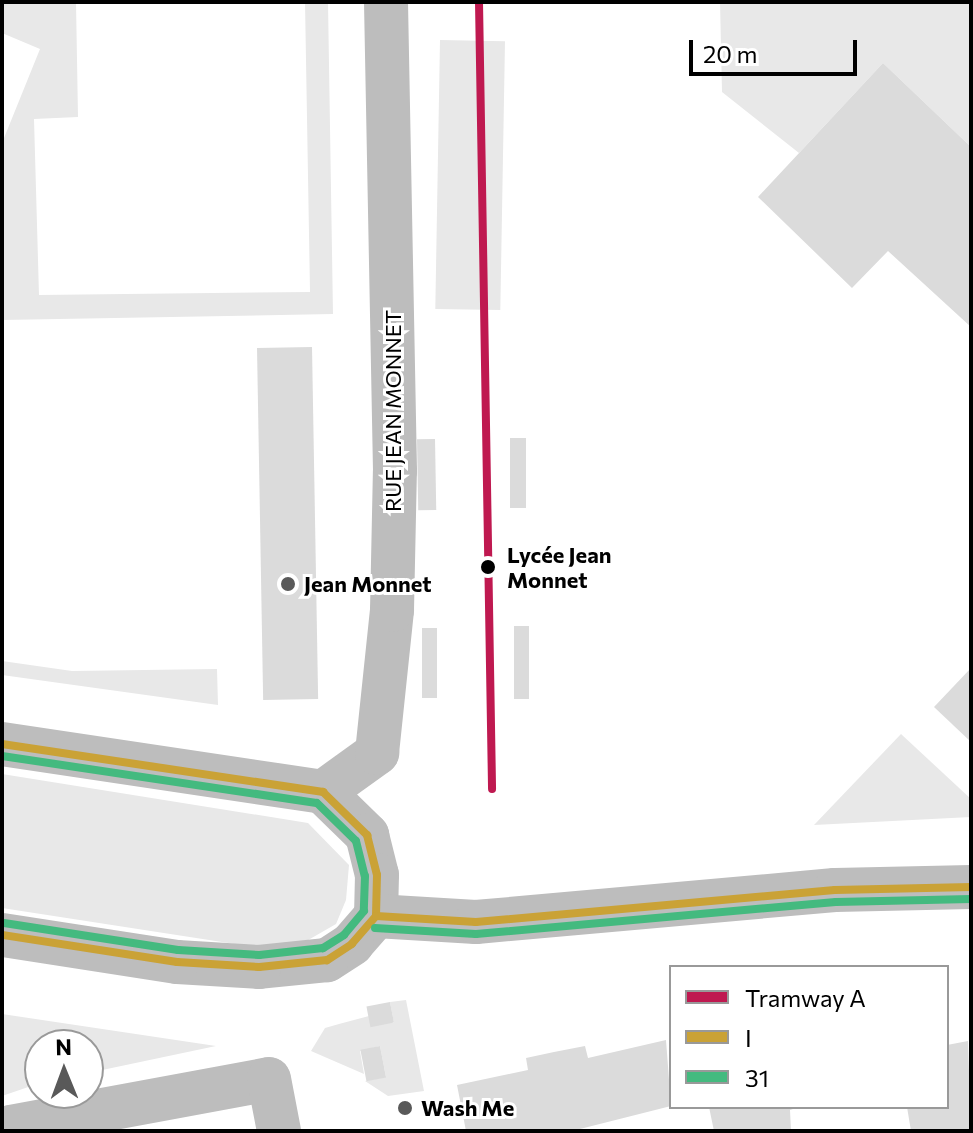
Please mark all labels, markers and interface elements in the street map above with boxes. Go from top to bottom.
scale bar [693,24,861,74]
text: 20 m [703,39,757,68]
street label: RUE JEAN MONNET [380,310,406,512]
place label: Lycée Jean Monnet [507,541,612,592]
marker: Lycée Jean Monnet [476,555,500,579]
place label: Jean Monnet [304,571,432,597]
marker: Jean Monnet [279,575,297,593]
legend [669,965,949,1109]
text: Tramway A [745,983,866,1012]
text: I [745,1023,752,1052]
north arrow [24,1029,104,1109]
text: N [55,1033,72,1060]
text: 31 [745,1063,769,1092]
place label: Wash Me [421,1095,514,1121]
marker: Wash Me [396,1099,414,1117]

